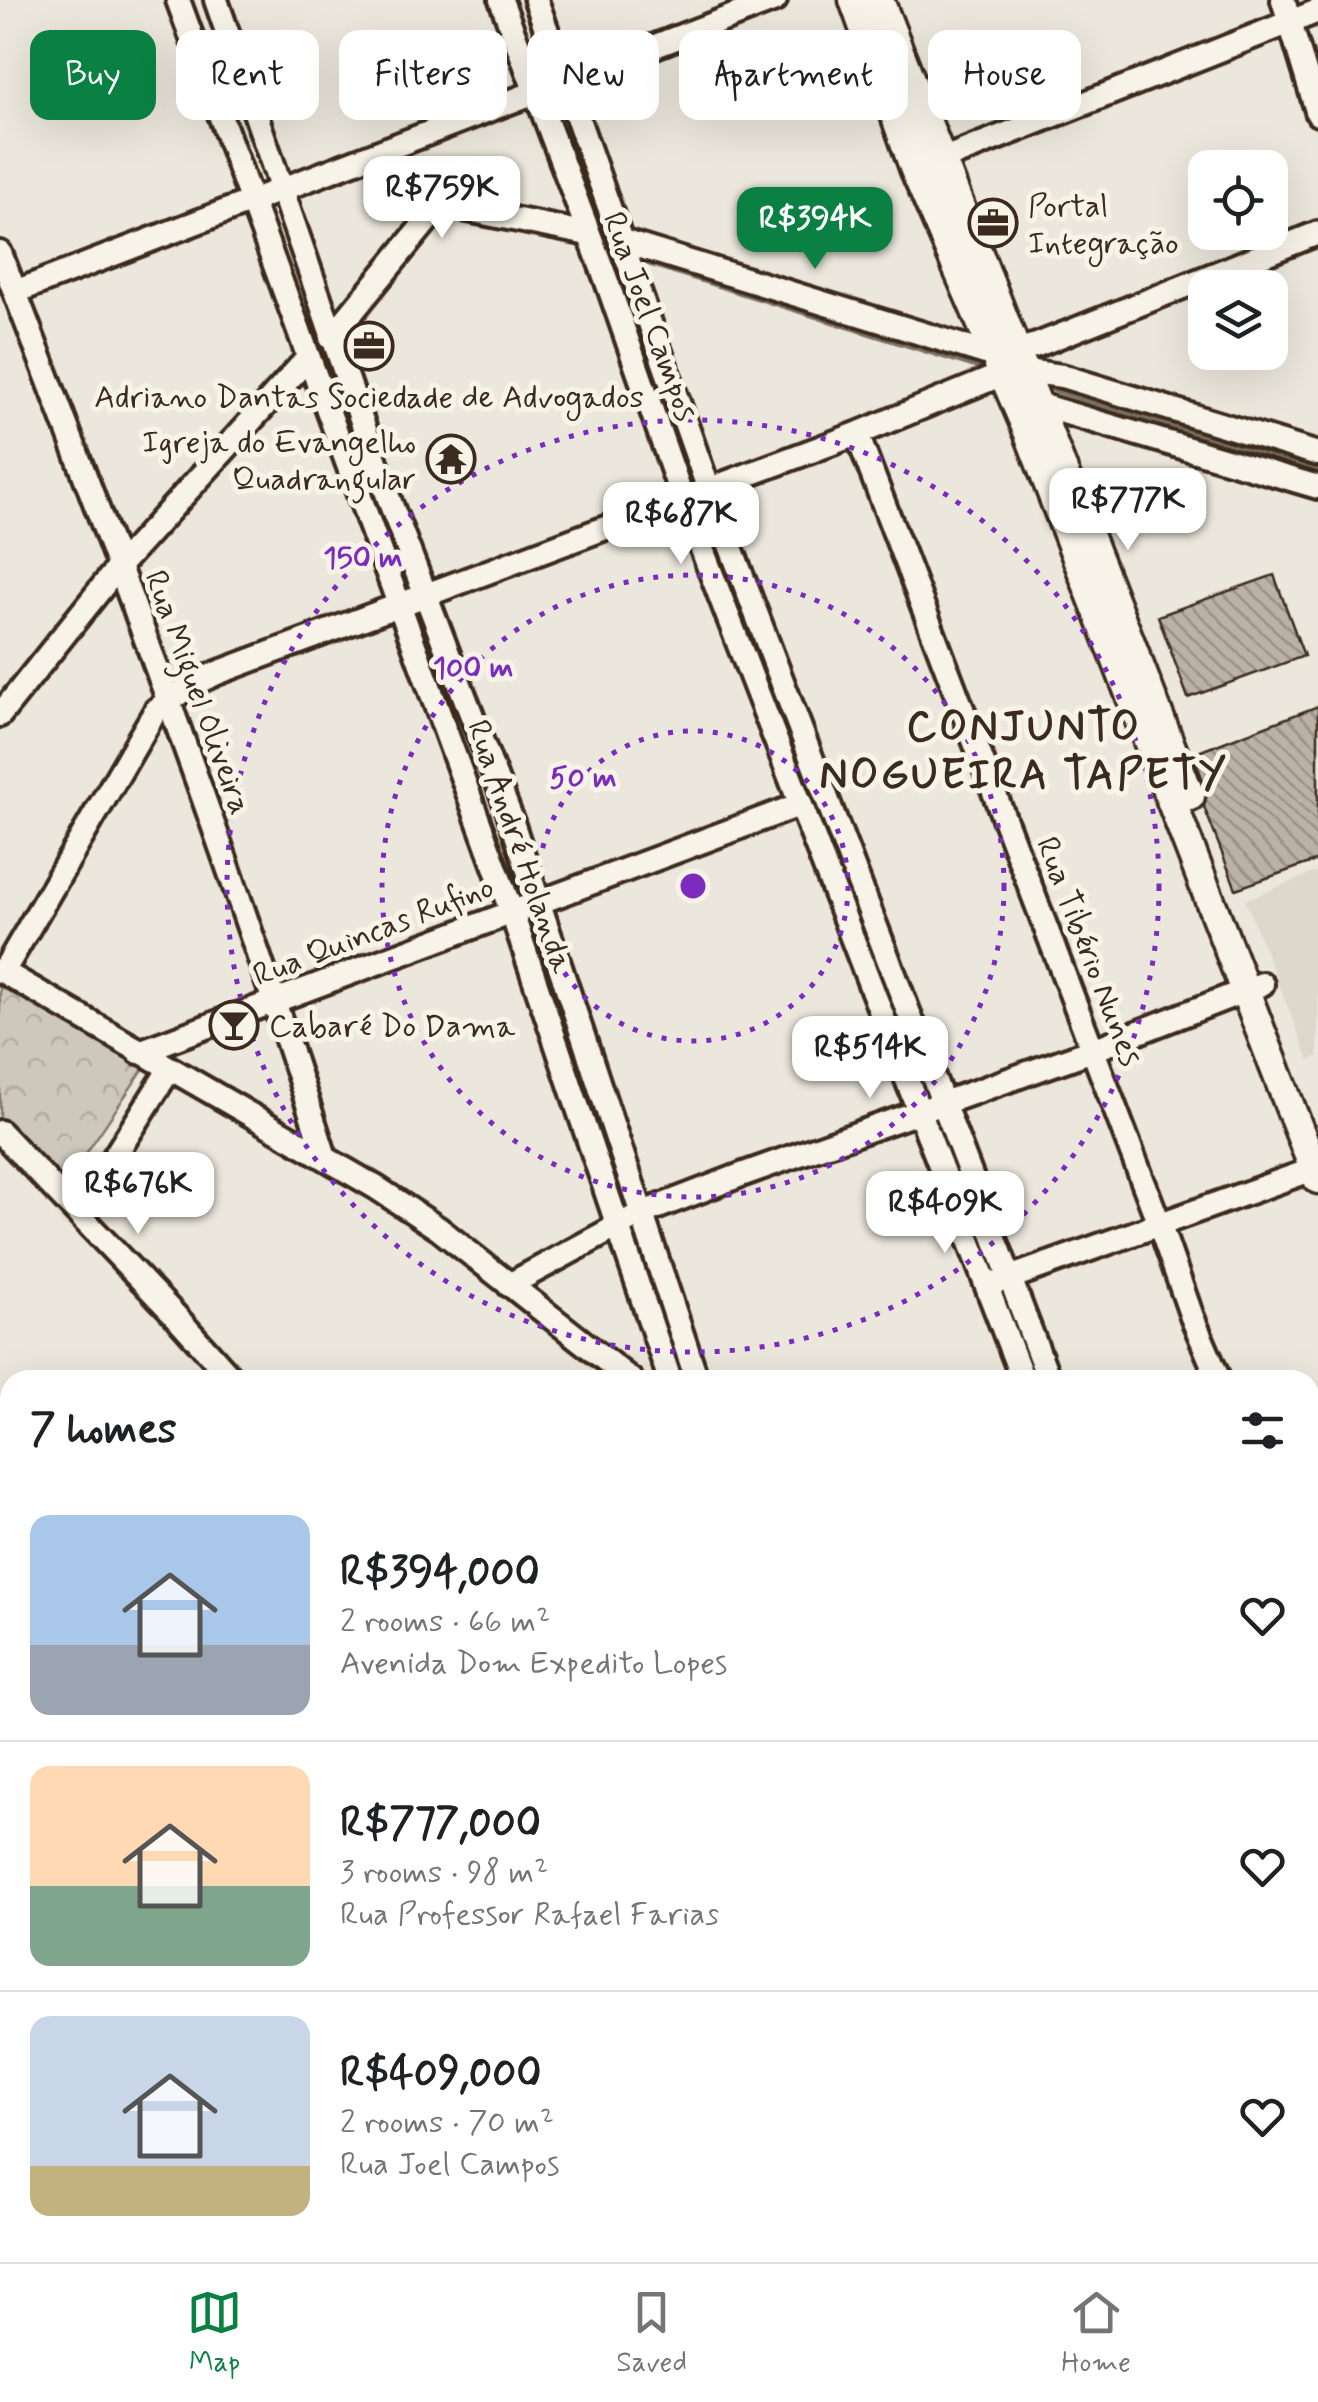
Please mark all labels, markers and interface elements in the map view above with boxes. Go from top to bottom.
chip: Buy [30,30,156,120]
chip: Rent [176,30,319,120]
chip: Filters [339,30,507,120]
chip: New [527,30,659,120]
chip: Apartment [679,30,908,120]
chip: House [928,30,1081,120]
map controls [1188,150,1288,370]
button: locate [1188,150,1288,250]
pin: R$759K [361,156,523,241]
text: R$759K [385,167,499,209]
place label: Portal Integração [1028,186,1179,267]
pin: R$394K [734,187,896,272]
office icon: Portal Integração [967,197,1019,249]
text: R$394K [759,198,871,240]
street label: Rua Joel Campos [592,206,706,427]
button: layers [1188,270,1288,370]
office icon: Adriano Dantas Sociedade de Advogados [343,320,395,372]
place label: Adriano Dantas Sociedade de Advogados [94,377,644,421]
place label: Igreja do Evangelho Quadrangular [142,422,416,504]
temple icon: Igreja do Evangelho Quadrangular [425,433,477,485]
pin: R$777K [1047,468,1209,553]
text: R$777K [1071,479,1185,521]
pin: R$687K [600,482,762,567]
text: R$687K [625,493,737,535]
text: 150 m [323,539,403,578]
street label: Rua Miguel Oliveira [131,565,261,822]
text: 100 m [433,649,513,688]
district label: CONJUNTO NOGUEIRA TAPETY [820,701,1229,804]
street label: Rua André Holanda [456,715,582,980]
text: 50 m [549,759,617,798]
street label: Rua Tibério Nunes [1025,831,1151,1072]
street label: Rua Quincas Rufino [247,867,500,997]
centre of rings [675,868,711,904]
bar icon: Cabaré Do Dama [208,999,260,1051]
place label: Cabaré Do Dama [269,1006,516,1048]
pin: R$514K [789,1016,951,1101]
text: R$514K [814,1027,926,1069]
pin: R$676K [57,1152,219,1237]
text: R$676K [84,1163,192,1205]
pin: R$409K [864,1171,1026,1256]
text: R$409K [888,1182,1002,1224]
text: 7 homes [30,1403,177,1458]
icon: filters [1235,1403,1290,1458]
text: R$394,000 [340,1546,540,1601]
icon: home [110,1555,230,1675]
icon: heart [1235,1588,1290,1643]
text: 2 rooms · 66 m² [340,1601,550,1643]
text: Avenida Dom Expedito Lopes [340,1643,727,1685]
text: R$777,000 [340,1797,541,1852]
icon: home [110,1806,230,1926]
icon: heart [1235,1839,1290,1894]
text: 3 rooms · 98 m² [340,1852,548,1894]
text: Rua Professor Rafael Farias [340,1894,719,1936]
text: R$409,000 [340,2047,542,2102]
icon: home [110,2056,230,2176]
icon: heart [1235,2089,1290,2144]
text: 2 rooms · 70 m² [340,2102,554,2144]
text: Rua Joel Campos [340,2144,560,2186]
tab: Map [187,2285,242,2382]
tab: Saved [616,2285,687,2382]
tab: Home [1061,2285,1131,2382]

